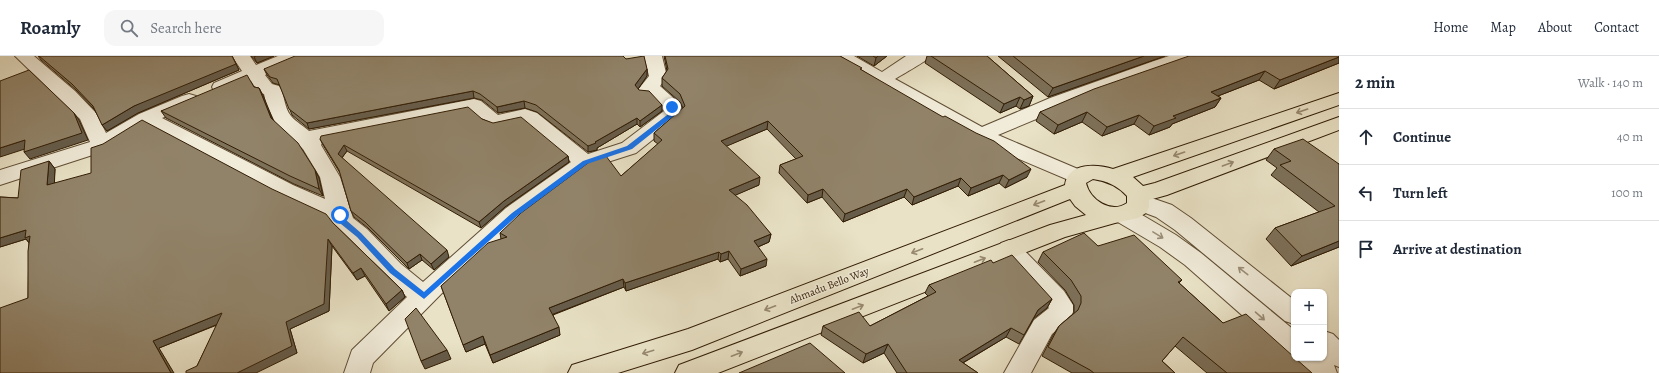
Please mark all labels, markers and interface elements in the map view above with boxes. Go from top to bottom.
search box [104,10,384,46]
text: Roamly [20,15,80,41]
icon: search [118,17,140,39]
text: Search here [150,18,222,38]
text: Home [1433,18,1468,37]
text: Map [1490,18,1516,37]
text: About [1538,18,1572,37]
text: Contact [1594,18,1639,37]
text: 2 min [1355,71,1395,94]
text: Walk · 140 m [1578,74,1643,91]
route end [663,98,681,116]
one-way arrow [1297,108,1309,116]
icon: ahead [1355,126,1377,148]
text: Continue [1393,127,1451,147]
text: 40 m [1617,128,1643,145]
one-way arrow [1173,151,1186,158]
one-way arrow [1221,159,1233,167]
icon: left [1355,182,1377,204]
text: Turn left [1393,183,1448,203]
text: 100 m [1611,184,1643,201]
one-way arrow [1033,200,1045,208]
route start [331,206,349,224]
one-way arrow [1152,232,1164,240]
icon: arrive [1355,238,1377,260]
text: Arrive at destination [1393,239,1522,259]
one-way arrow [912,247,924,255]
one-way arrow [973,256,985,264]
street label: Ahmadu Bello Way [786,263,871,308]
one-way arrow [1237,267,1248,275]
map controls [1291,289,1327,361]
button: + [1291,289,1327,325]
one-way arrow [852,303,864,311]
one-way arrow [765,305,777,313]
one-way arrow [1254,311,1265,320]
button: − [1291,325,1327,361]
one-way arrow [642,349,655,356]
one-way arrow [731,349,743,357]

